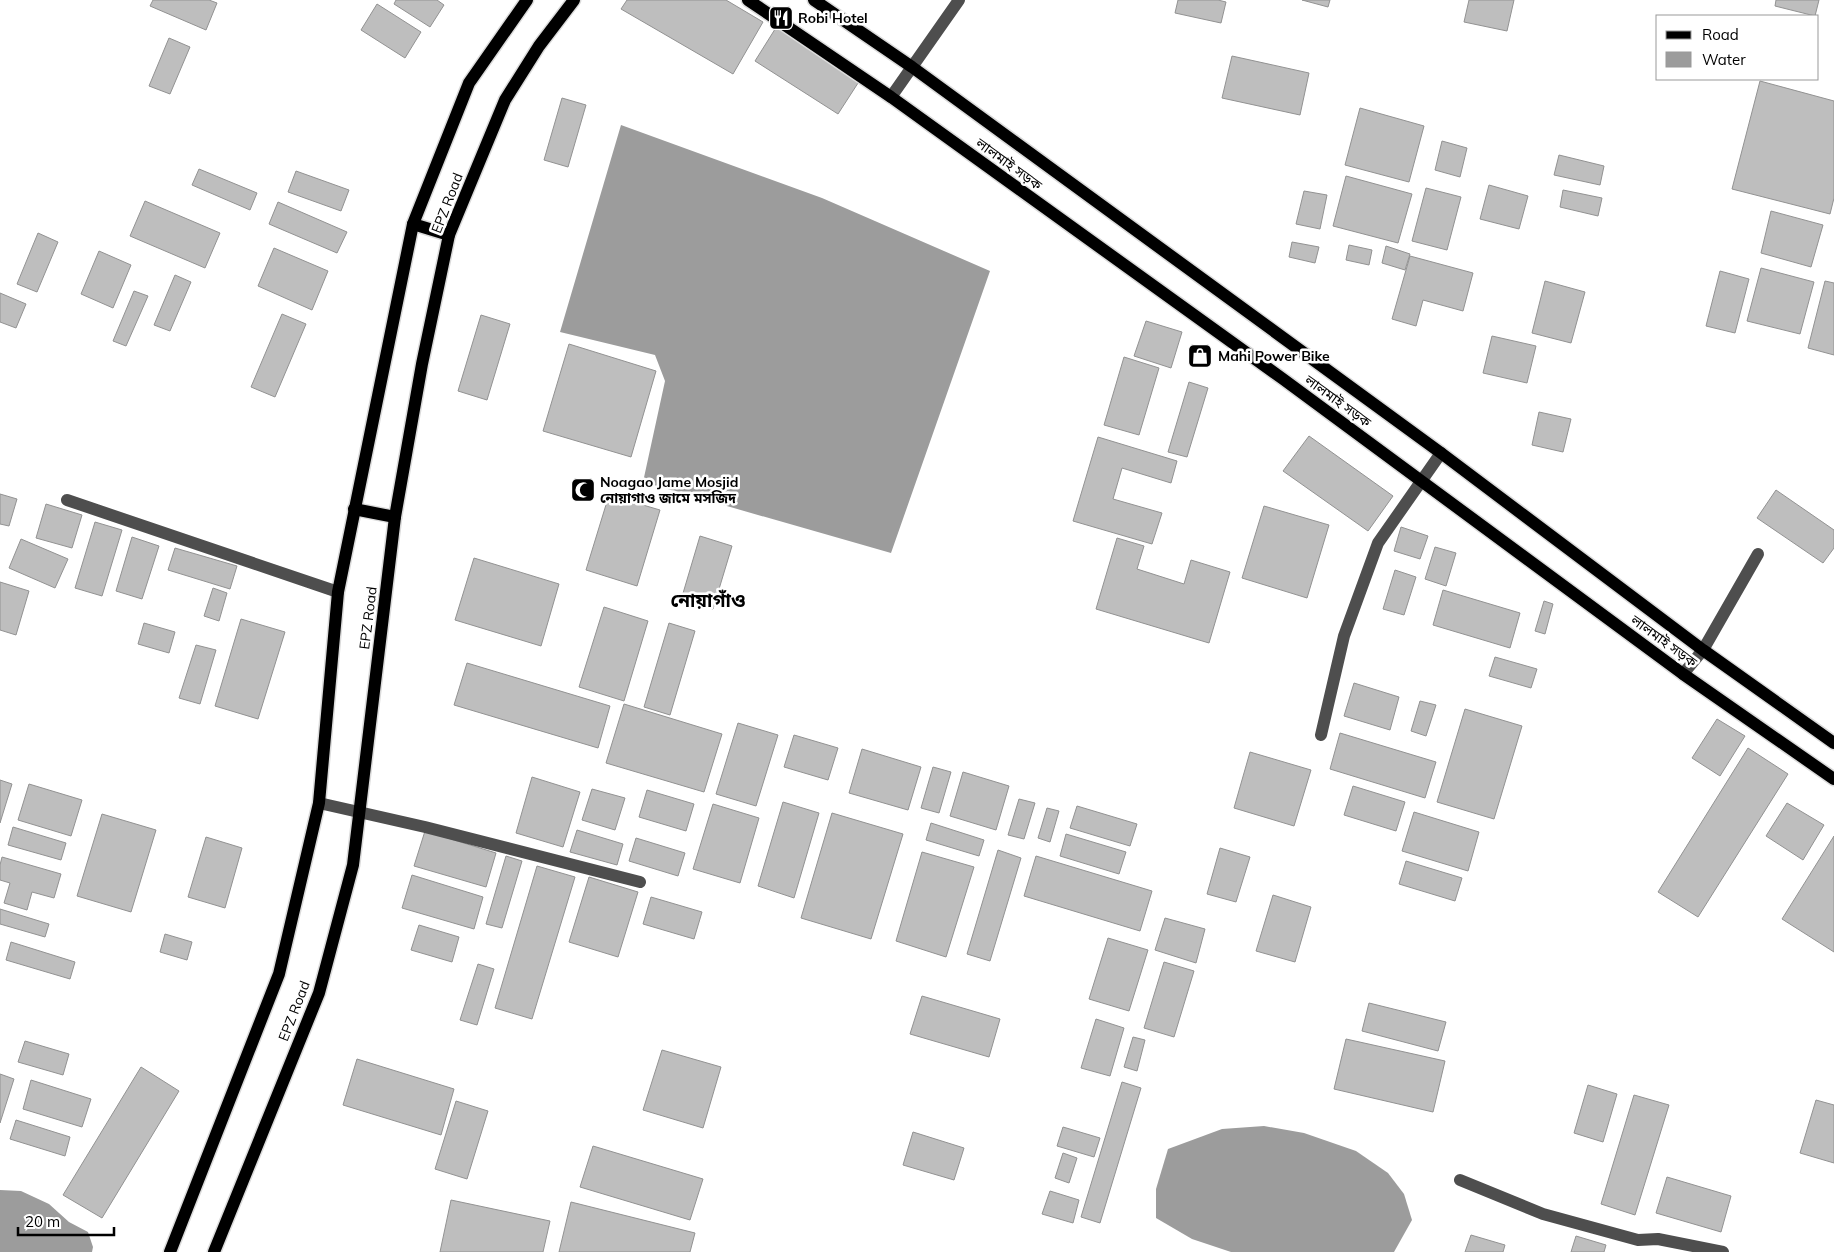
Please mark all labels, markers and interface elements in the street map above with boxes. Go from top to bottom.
restaurant icon: Robi Hotel [768,5,794,31]
place label: Robi Hotel [798,9,868,27]
legend [1656,15,1819,80]
text: Road [1702,25,1739,44]
text: Water [1702,50,1746,69]
street label: লালমাই সড়ক [972,133,1046,194]
street label: EPZ Road [427,170,467,236]
shop icon: Mahi Power Bike [1187,343,1213,369]
place label: Mahi Power Bike [1218,347,1330,365]
street label: লালমাই সড়ক [1301,370,1375,431]
place label: Noagao Jame Mosjid নোয়াগাও জামে মসজিদ [600,473,738,507]
mosque icon: Noagao Jame Mosjid নোয়াগাও জামে মসজিদ [570,477,596,503]
street label: EPZ Road [355,585,381,651]
district label: নোয়াগাঁও [671,588,745,612]
street label: লালমাই সড়ক [1627,610,1701,671]
street label: EPZ Road [274,978,314,1044]
scale bar [18,1204,114,1236]
text: 20 m [25,1212,60,1231]

